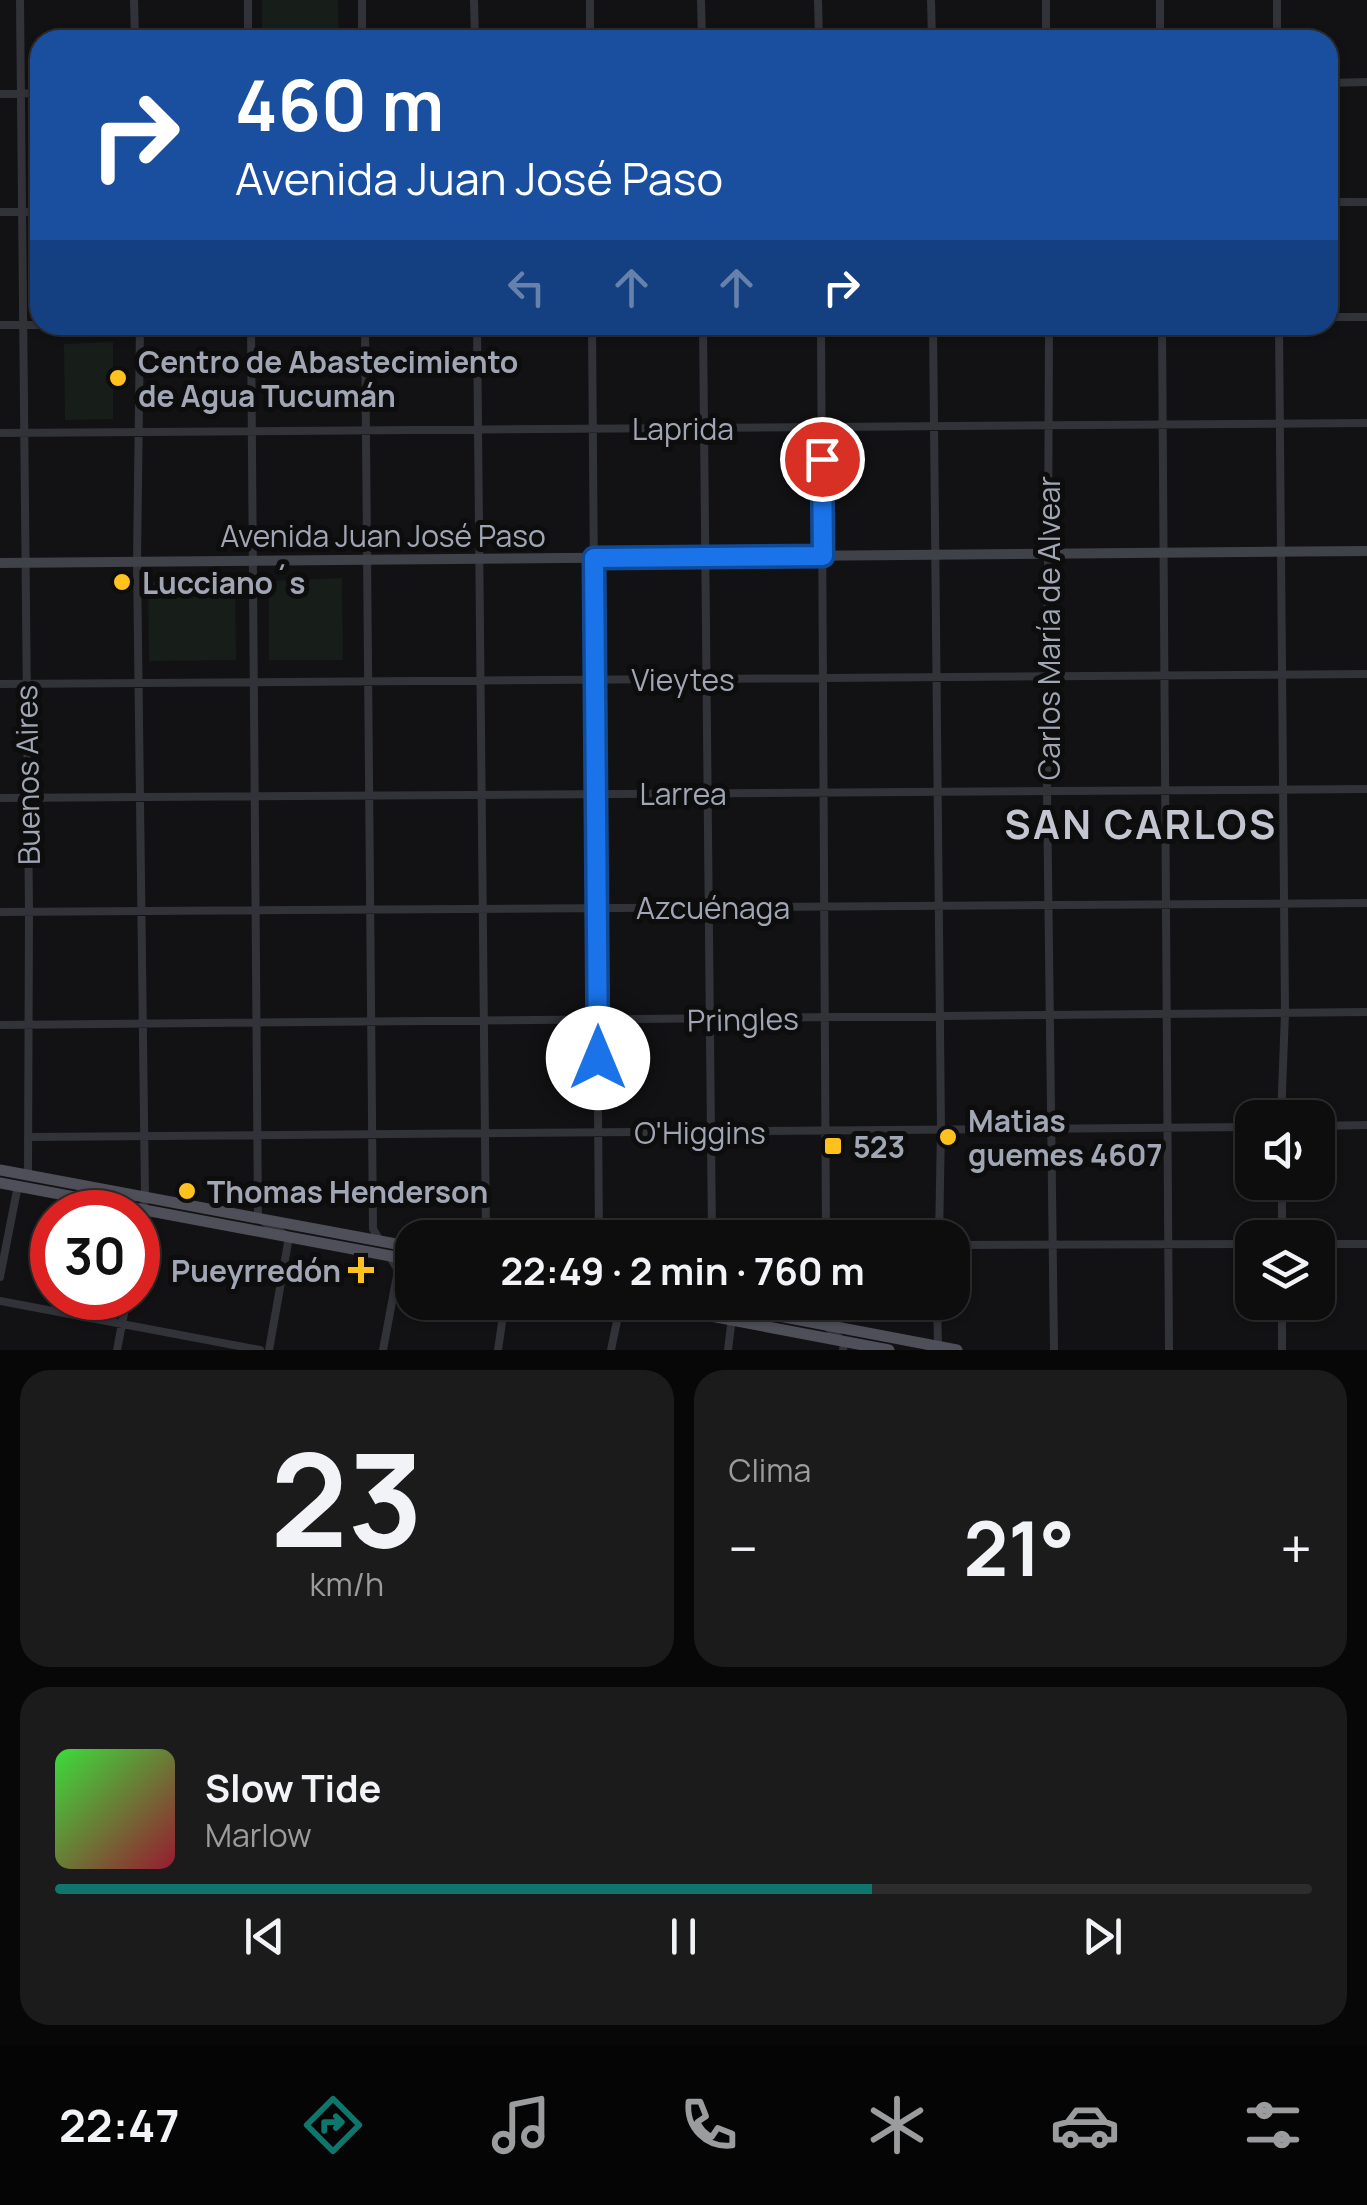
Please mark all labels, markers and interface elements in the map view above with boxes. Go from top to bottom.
text: 460 m [235,56,444,152]
icon: right [70,70,200,200]
text: Avenida Juan José Paso [235,147,723,209]
icon: left [499,260,554,315]
icon: ahead [604,260,659,315]
icon: ahead [709,260,764,315]
icon: right [814,260,869,315]
place label: Centro de Abastecimiento de Agua Tucumán [138,341,518,416]
marker: Centro de Abastecimiento de Agua Tucumán [107,367,129,389]
street label: Laprida [632,408,734,449]
pin [780,417,865,502]
icon: arrive [795,432,850,487]
street label: Carlos María de Alvear [1028,476,1069,780]
street label: Avenida Juan José Paso [220,515,546,556]
place label: Lucciano´s [142,562,306,603]
marker: Lucciano´s [111,571,133,593]
street label: Vieytes [631,659,735,700]
street label: Buenos Aires [5,685,49,865]
street label: Larrea [639,773,727,814]
district label: SAN CARLOS [1004,796,1278,851]
street label: Azcuénaga [636,887,790,928]
street label: Pringles [687,998,799,1040]
position arrow [546,1006,650,1110]
place label: Matias guemes 4607 [968,1100,1163,1175]
map controls [1235,1100,1335,1320]
button: sound [1235,1100,1335,1200]
street label: O'Higgins [634,1112,766,1153]
place label: 523 [853,1126,905,1167]
marker: Matias guemes 4607 [937,1126,959,1148]
marker: 523 [822,1135,844,1157]
place label: Thomas Henderson [207,1171,488,1212]
marker: Thomas Henderson [176,1180,198,1202]
speed limit sign: 30 [30,1190,160,1320]
button: layers [1235,1220,1335,1320]
text: 22:49 · 2 min · 760 m [500,1244,865,1296]
place label: Pueyrredón [171,1250,341,1291]
marker: Pueyrredón [350,1259,372,1281]
text: 23 [270,1408,423,1586]
text: Clima [729,1448,811,1492]
text: 21° [964,1496,1075,1599]
text: − [729,1510,758,1586]
text: + [1280,1510,1312,1586]
text: km/h [310,1562,384,1606]
text: Slow Tide [205,1761,382,1813]
text: Marlow [205,1813,312,1857]
icon: previous [237,1909,292,1964]
icon: pause [656,1909,711,1964]
icon: next [1075,1909,1130,1964]
icon: directions [298,2090,368,2160]
icon: music [486,2090,556,2160]
icon: phone [674,2090,744,2160]
icon: climate [862,2090,932,2160]
icon: car [1050,2090,1120,2160]
icon: filters [1238,2090,1308,2160]
text: 22:47 [59,2094,179,2156]

